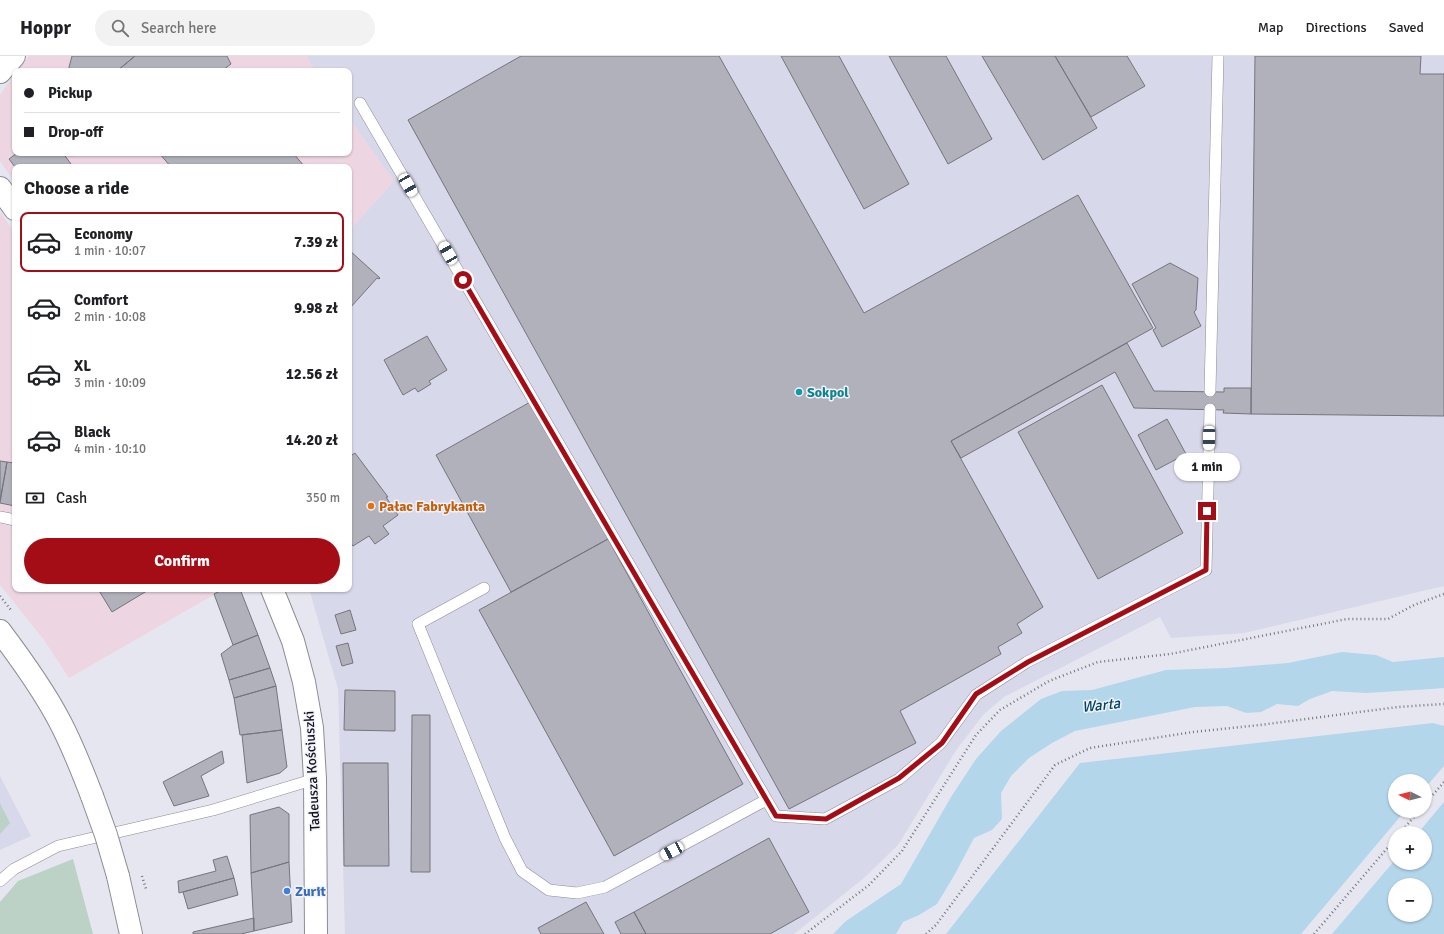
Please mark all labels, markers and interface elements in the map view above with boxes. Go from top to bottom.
search box [95,10,375,46]
text: Hoppr [20,16,71,40]
icon: search [109,17,131,39]
text: Search here [141,19,217,37]
text: Map [1258,19,1284,36]
text: Directions [1306,19,1367,36]
text: Saved [1389,19,1424,36]
text: Pickup [48,84,92,102]
text: Drop-off [48,123,103,141]
car [397,172,419,198]
text: Choose a ride [24,177,129,199]
icon: car [26,224,62,260]
text: Economy [74,225,133,243]
text: 7.39 zł [294,233,338,251]
car [437,240,459,266]
text: 1 min · 10:07 [74,243,146,259]
route start [454,271,472,289]
icon: car [26,290,62,326]
text: Comfort [74,291,128,309]
text: 9.98 zł [294,299,338,317]
text: 2 min · 10:08 [74,309,146,325]
icon: car [26,356,62,392]
text: XL [74,357,91,375]
text: 12.56 zł [286,365,338,383]
text: 3 min · 10:09 [74,375,146,391]
place label: Sokpol [807,384,849,401]
marker: Sokpol [794,387,804,397]
icon: car [26,422,62,458]
text: Black [74,423,111,441]
car [1203,426,1215,450]
text: 14.20 zł [286,431,338,449]
text: 4 min · 10:10 [74,441,146,457]
callout: 1 min [1174,453,1240,481]
text: 1 min [1191,459,1223,475]
icon: cash [24,487,46,509]
text: Cash [56,489,87,507]
text: 350 m [306,490,340,506]
place label: Pałac Fabrykanta [379,498,485,515]
marker: Pałac Fabrykanta [366,501,376,511]
route end [1198,502,1216,520]
button: Confirm [24,538,340,584]
water label: Warta [1081,694,1121,716]
street label: Tadeusza Kościuszki [300,710,324,832]
north arrow [1388,774,1432,818]
map controls [1388,774,1432,922]
button: + [1388,826,1432,870]
car [659,840,685,862]
button: − [1388,878,1432,922]
place label: Zurit [295,883,327,900]
marker: Zurit [282,886,292,896]

